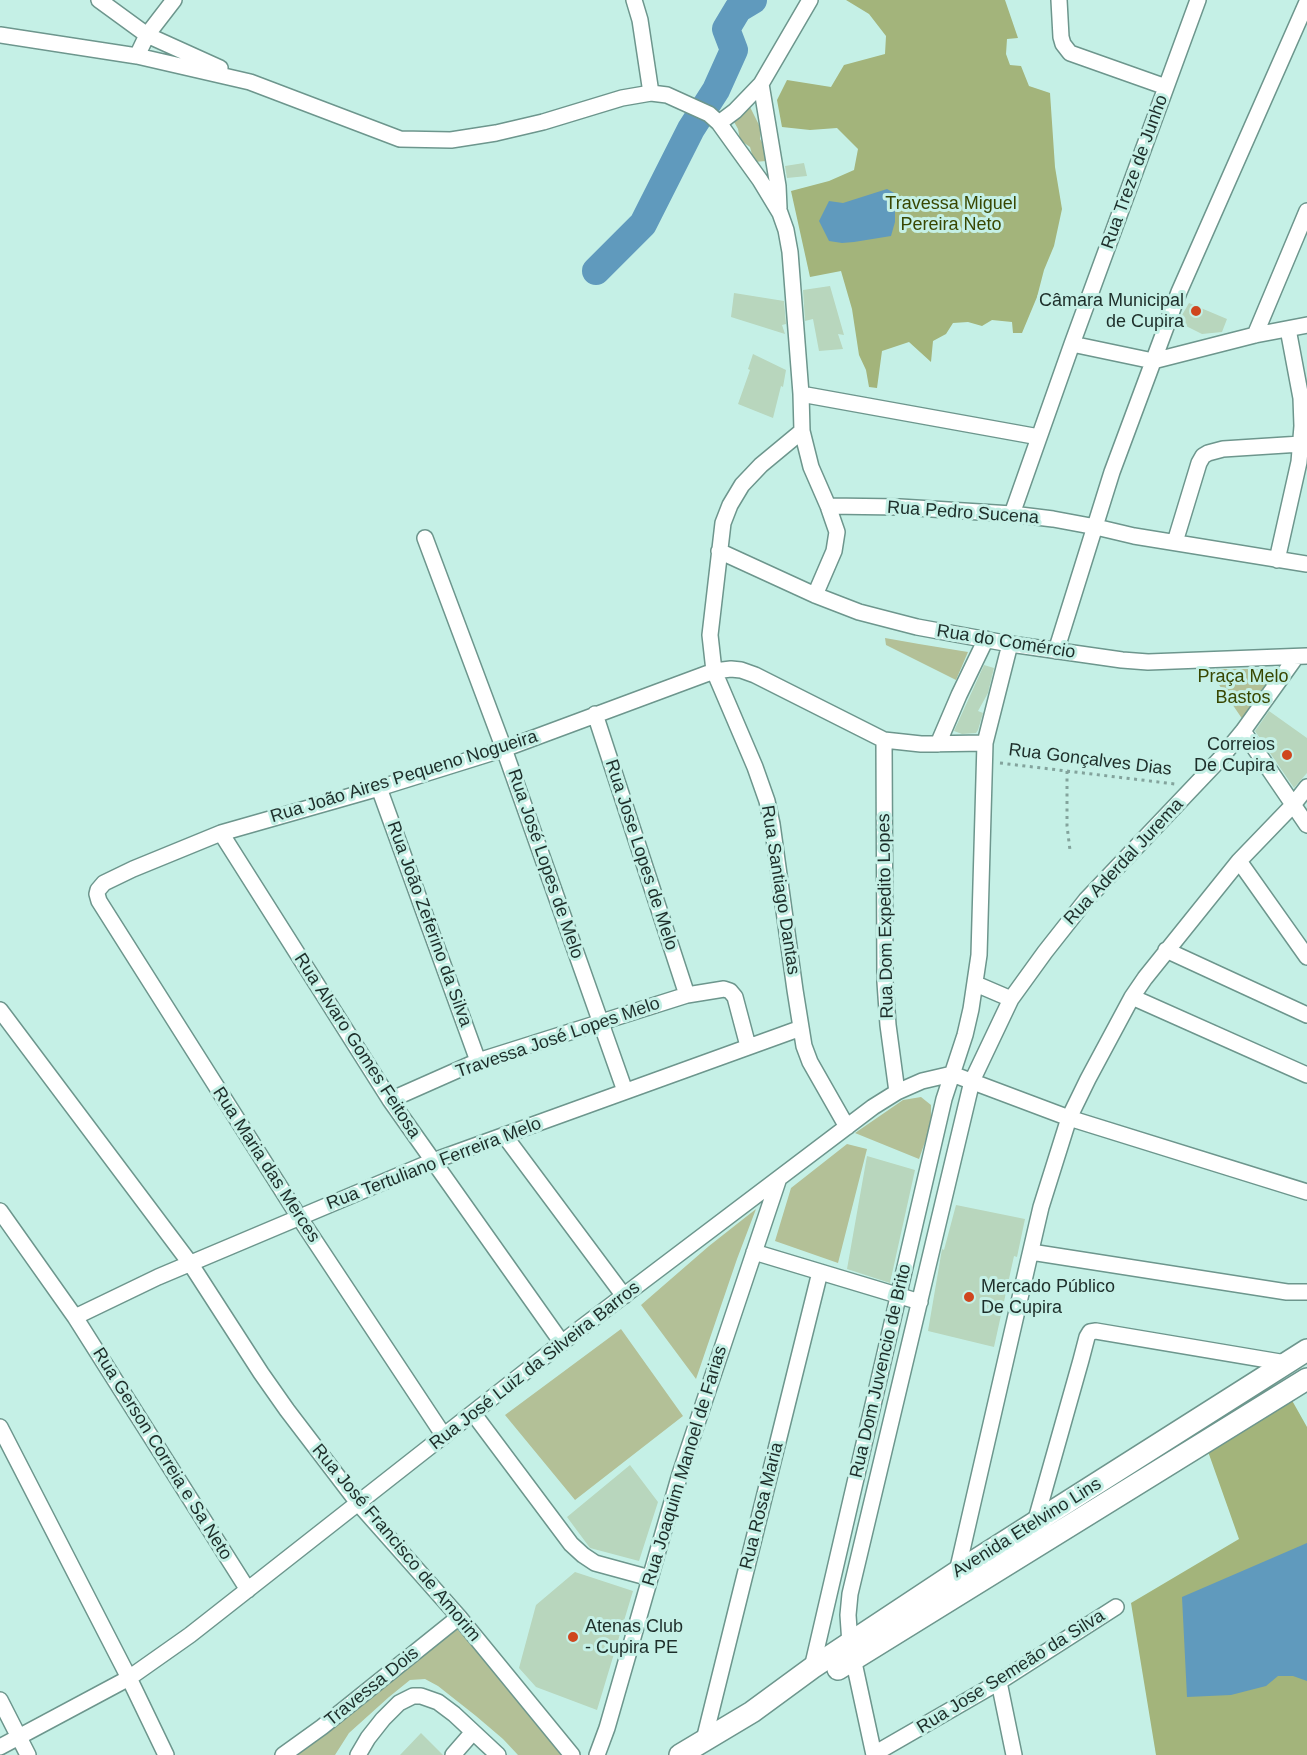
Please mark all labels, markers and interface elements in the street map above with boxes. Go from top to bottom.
street label: Rua Treze de Junho [1097,92,1173,252]
park label: Travessa Miguel Pereira Neto [885,193,1017,236]
place label: Câmara Municipal de Cupira [1039,290,1184,332]
marker: Câmara Municipal de Cupira [1189,304,1203,318]
street label: Rua Pedro Sucena [886,497,1040,529]
street label: Rua do Comércio [935,620,1077,664]
park label: Praça Melo Bastos [1197,666,1289,708]
street label: Rua João Aires Pequeno Nogueira [268,726,540,828]
place label: Correios De Cupira [1194,734,1275,777]
street label: Rua Gonçalves Dias [1007,739,1173,781]
marker: Correios De Cupira [1280,748,1294,762]
street label: Rua Jose Lopes de Melo [600,757,682,953]
street label: Rua José Lopes de Melo [502,766,588,962]
street label: Rua Aderdal Jurema [1060,794,1188,930]
street label: Rua Santiago Dantas [756,804,804,976]
street label: Rua Dom Expedito Lopes [873,813,899,1019]
street label: Rua João Zeferino da Silva [382,818,476,1030]
street label: Rua Alvaro Gomes Feitosa [289,950,425,1142]
street label: Travessa José Lopes Melo [453,993,663,1083]
street label: Rua Maria das Merces [208,1083,324,1247]
street label: Rua Tertuliano Ferreira Melo [324,1113,544,1215]
street label: Rua Dom Juvencio de Brito [846,1262,916,1480]
place label: Mercado Público De Cupira [981,1276,1115,1318]
street label: Rua José Luiz da Silveira Barros [425,1277,645,1455]
marker: Mercado Público De Cupira [962,1290,976,1304]
street label: Rua Joaquim Manoel de Farias [638,1343,732,1589]
street label: Rua Gerson Correia e Sa Neto [88,1344,236,1564]
street label: Rua José Francisco de Amorim [307,1440,485,1646]
street label: Rua Rosa Maria [736,1440,788,1572]
street label: Avenida Etelvino Lins [948,1473,1106,1583]
street label: Rua Jose Semeão da Silva [913,1605,1109,1739]
place label: Atenas Club - Cupira PE [585,1616,683,1658]
marker: Atenas Club - Cupira PE [566,1630,580,1644]
street label: Travessa Dois [321,1643,423,1731]

